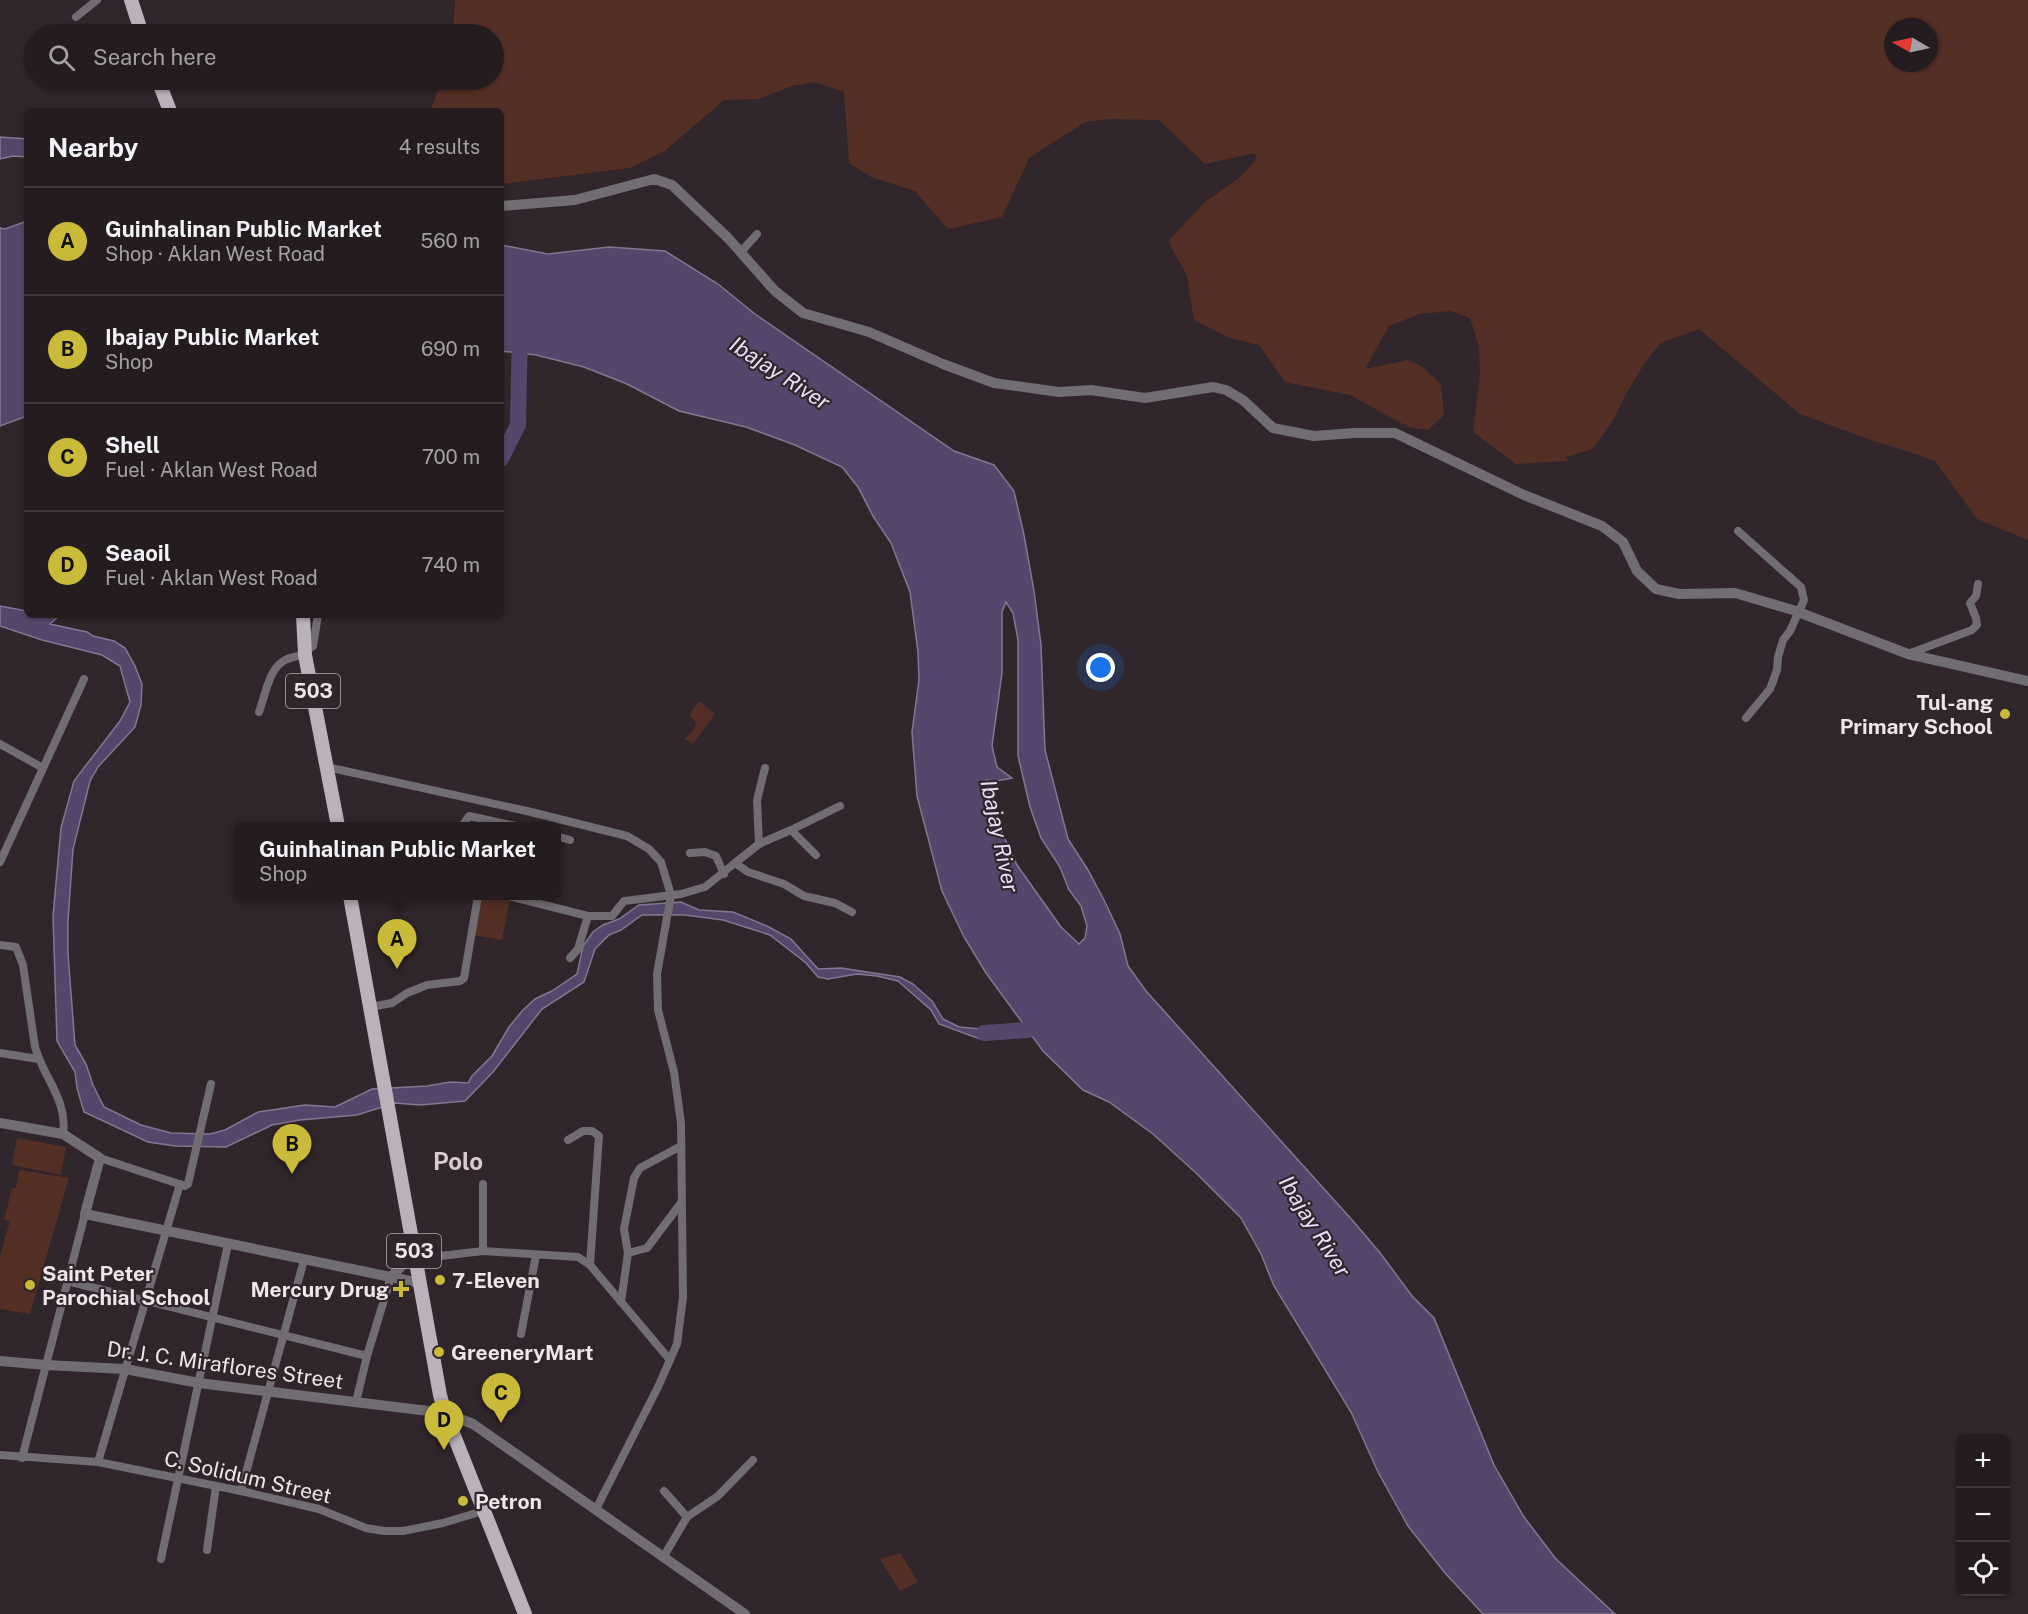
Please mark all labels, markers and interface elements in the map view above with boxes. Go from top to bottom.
north arrow [1884,18,1938,72]
search box [24,24,504,90]
icon: search [45,41,78,74]
text: Search here [93,44,217,70]
text: Nearby [48,132,138,163]
text: 4 results [399,135,480,159]
text: Guinhalinan Public Market [105,216,382,242]
text: A [60,229,75,253]
text: 560 m [420,229,480,253]
text: Shop · Aklan West Road [105,242,325,266]
text: Ibajay Public Market [105,324,319,350]
water label: Ibajay River [725,331,836,415]
text: B [61,337,74,361]
text: 690 m [421,337,480,361]
text: Shop [105,350,153,374]
text: Shell [105,432,160,458]
text: C [60,445,75,469]
text: 700 m [422,445,480,469]
text: Fuel · Aklan West Road [105,458,318,482]
text: Seaoil [105,540,171,566]
text: D [60,553,75,577]
text: 740 m [422,553,480,577]
text: Fuel · Aklan West Road [105,566,318,590]
your location [1086,653,1115,682]
road number: 503 [286,674,340,708]
place label: Tul-ang Primary School [1840,690,1993,739]
marker: Tul-ang Primary School [1998,707,2012,721]
water label: Ibajay River [975,777,1025,895]
popup [234,822,561,900]
text: Guinhalinan Public Market [259,836,536,862]
text: Shop [259,862,307,886]
pin: A [378,920,416,969]
pin: B [272,1124,312,1174]
district label: Polo [433,1147,483,1175]
water label: Ibajay River [1274,1171,1357,1282]
road number: 503 [387,1234,441,1268]
place label: Saint Peter Parochial School [42,1261,210,1310]
place label: 7-Eleven [452,1268,540,1293]
marker: 7-Eleven [433,1273,447,1287]
place label: Mercury Drug [251,1277,389,1302]
marker: Saint Peter Parochial School [23,1278,37,1292]
marker: Mercury Drug [394,1282,408,1296]
street label: Dr. J. C. Miraflores Street [105,1336,345,1394]
place label: GreeneryMart [451,1340,594,1365]
marker: GreeneryMart [432,1345,446,1359]
pin: C [482,1374,520,1423]
pin: D [424,1400,464,1450]
map controls [1956,1434,2010,1596]
button: + [1956,1434,2010,1488]
street label: C. Solidum Street [162,1446,334,1508]
button: − [1956,1488,2010,1542]
place label: Petron [475,1489,542,1514]
marker: Petron [456,1494,470,1508]
button: locate [1956,1542,2010,1596]

